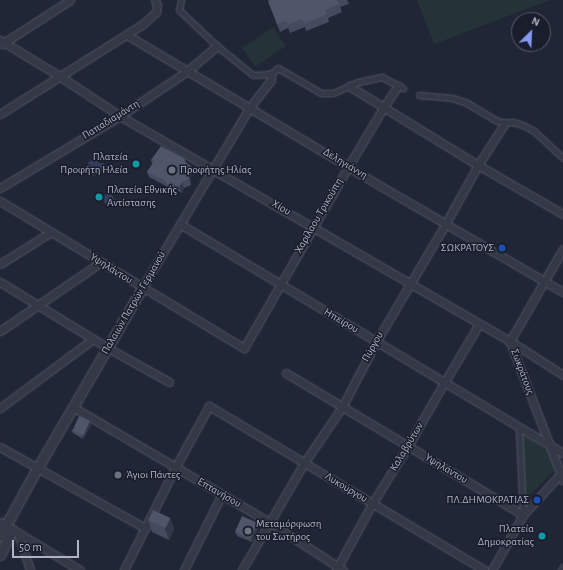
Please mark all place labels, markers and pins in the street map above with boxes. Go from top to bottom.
place label: Πλατεία Προφήτη Ηλεία [60,151,128,177]
marker: Πλατεία Προφήτη Ηλεία [131,159,141,169]
place label: Προφήτης Ηλίας [180,163,251,177]
marker: Προφήτης Ηλίας [167,165,177,175]
place label: Πλατεία Εθνικής Αντίστασης [107,184,177,210]
marker: Πλατεία Εθνικής Αντίστασης [94,192,104,202]
place label: ΣΩΚΡΑΤΟΥΣ [441,241,494,255]
marker: ΣΩΚΡΑΤΟΥΣ [497,243,507,253]
place label: Άγιοι Πάντες [126,468,180,482]
marker: Άγιοι Πάντες [113,470,123,480]
place label: ΠΛ.ΔΗΜΟΚΡΑΤΙΑΣ [447,493,529,507]
marker: ΠΛ.ΔΗΜΟΚΡΑΤΙΑΣ [532,495,542,505]
place label: Μεταμόρφωση του Σωτήρος [256,518,321,544]
place label: Πλατεία Δημοκρατίας [478,523,534,549]
marker: Μεταμόρφωση του Σωτήρος [243,526,253,536]
marker: Πλατεία Δημοκρατίας [537,531,547,541]

